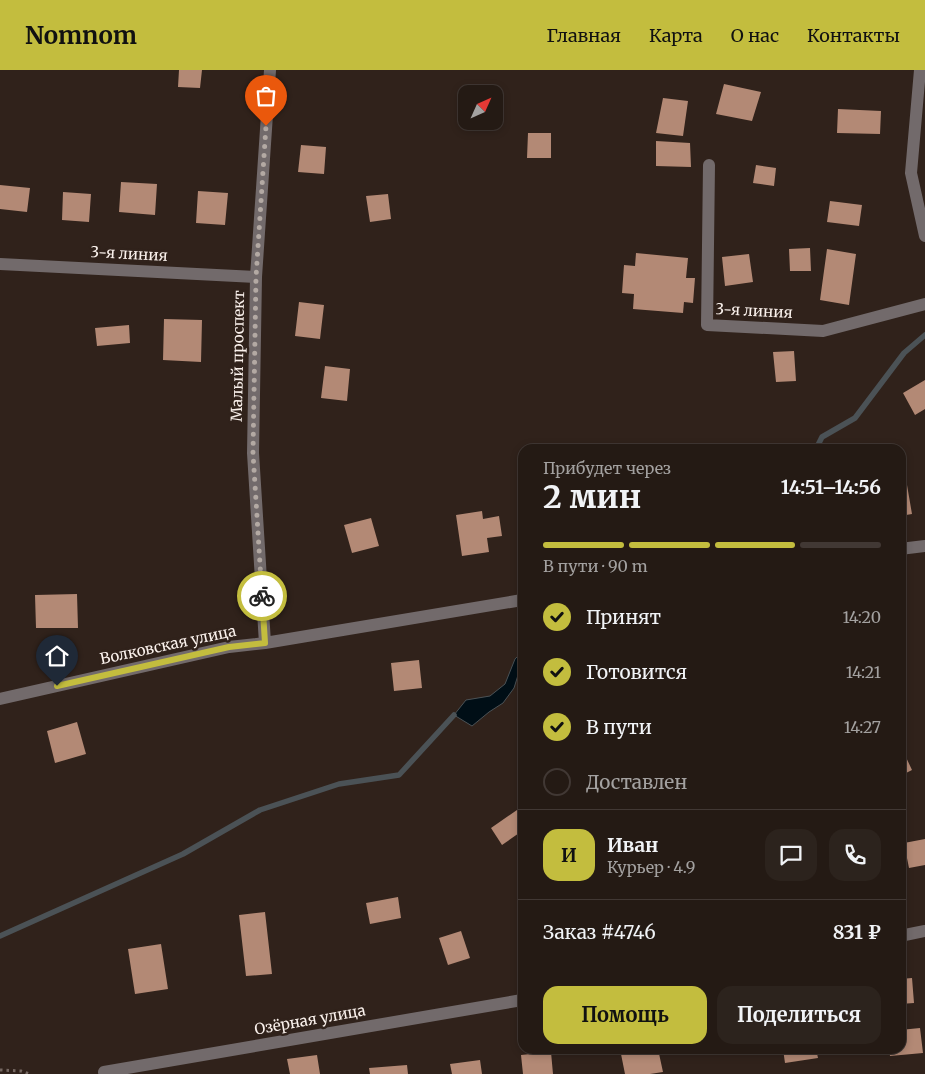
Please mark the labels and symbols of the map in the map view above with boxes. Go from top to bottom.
pin [245,75,287,126]
north arrow [458,85,502,130]
street label: 3-я линия [90,242,168,265]
street label: Малый проспект [227,290,248,422]
street label: 3-я линия [715,299,793,322]
courier [237,571,287,621]
street label: Волковская улица [98,621,238,668]
pin [36,635,78,686]
street label: Озёрная улица [253,1000,367,1039]

